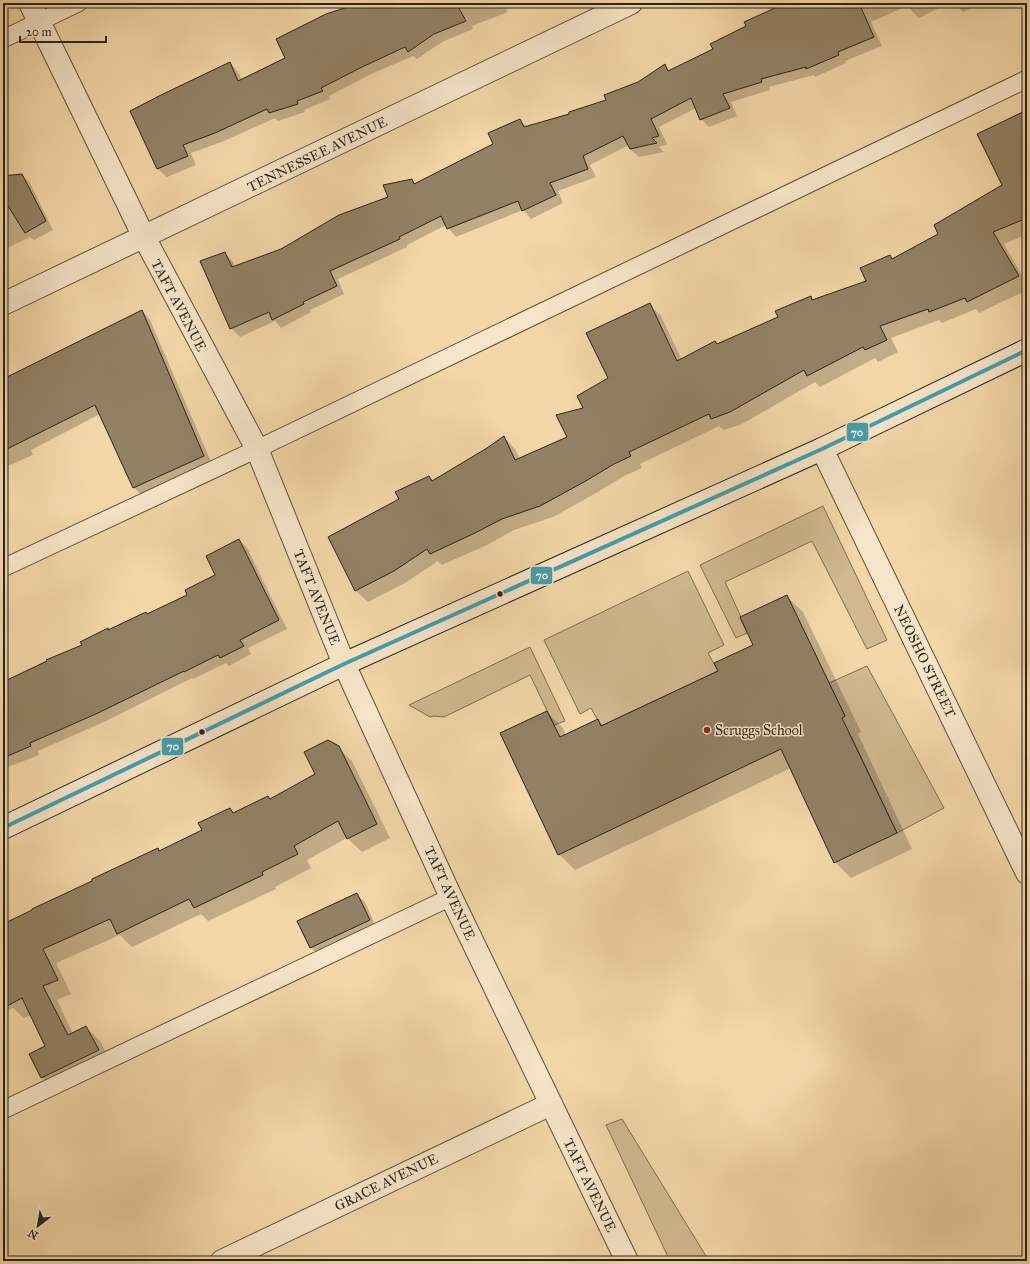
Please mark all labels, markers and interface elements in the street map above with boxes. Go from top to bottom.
scale bar [20,18,106,44]
text: 20 m [26,25,52,39]
street label: TENNESSEE AVENUE [244,113,390,196]
street label: TAFT AVENUE [147,256,210,354]
line badge: 70 [846,422,869,442]
text: 70 [851,426,864,439]
street label: TAFT AVENUE [290,547,343,648]
line badge: 70 [530,566,553,585]
text: 70 [536,569,549,582]
unlabelled marker [495,589,505,599]
street label: NEOSHO STREET [890,602,959,721]
place label: Scruggs School [715,722,803,739]
marker: Scruggs School [702,725,712,735]
unlabelled marker [197,727,207,737]
line badge: 70 [161,737,184,756]
text: 70 [167,740,180,753]
street label: TAFT AVENUE [420,844,479,943]
street label: TAFT AVENUE [560,1136,619,1235]
street label: GRACE AVENUE [332,1150,441,1215]
north arrow [18,1206,58,1246]
text: N [25,1226,40,1242]

